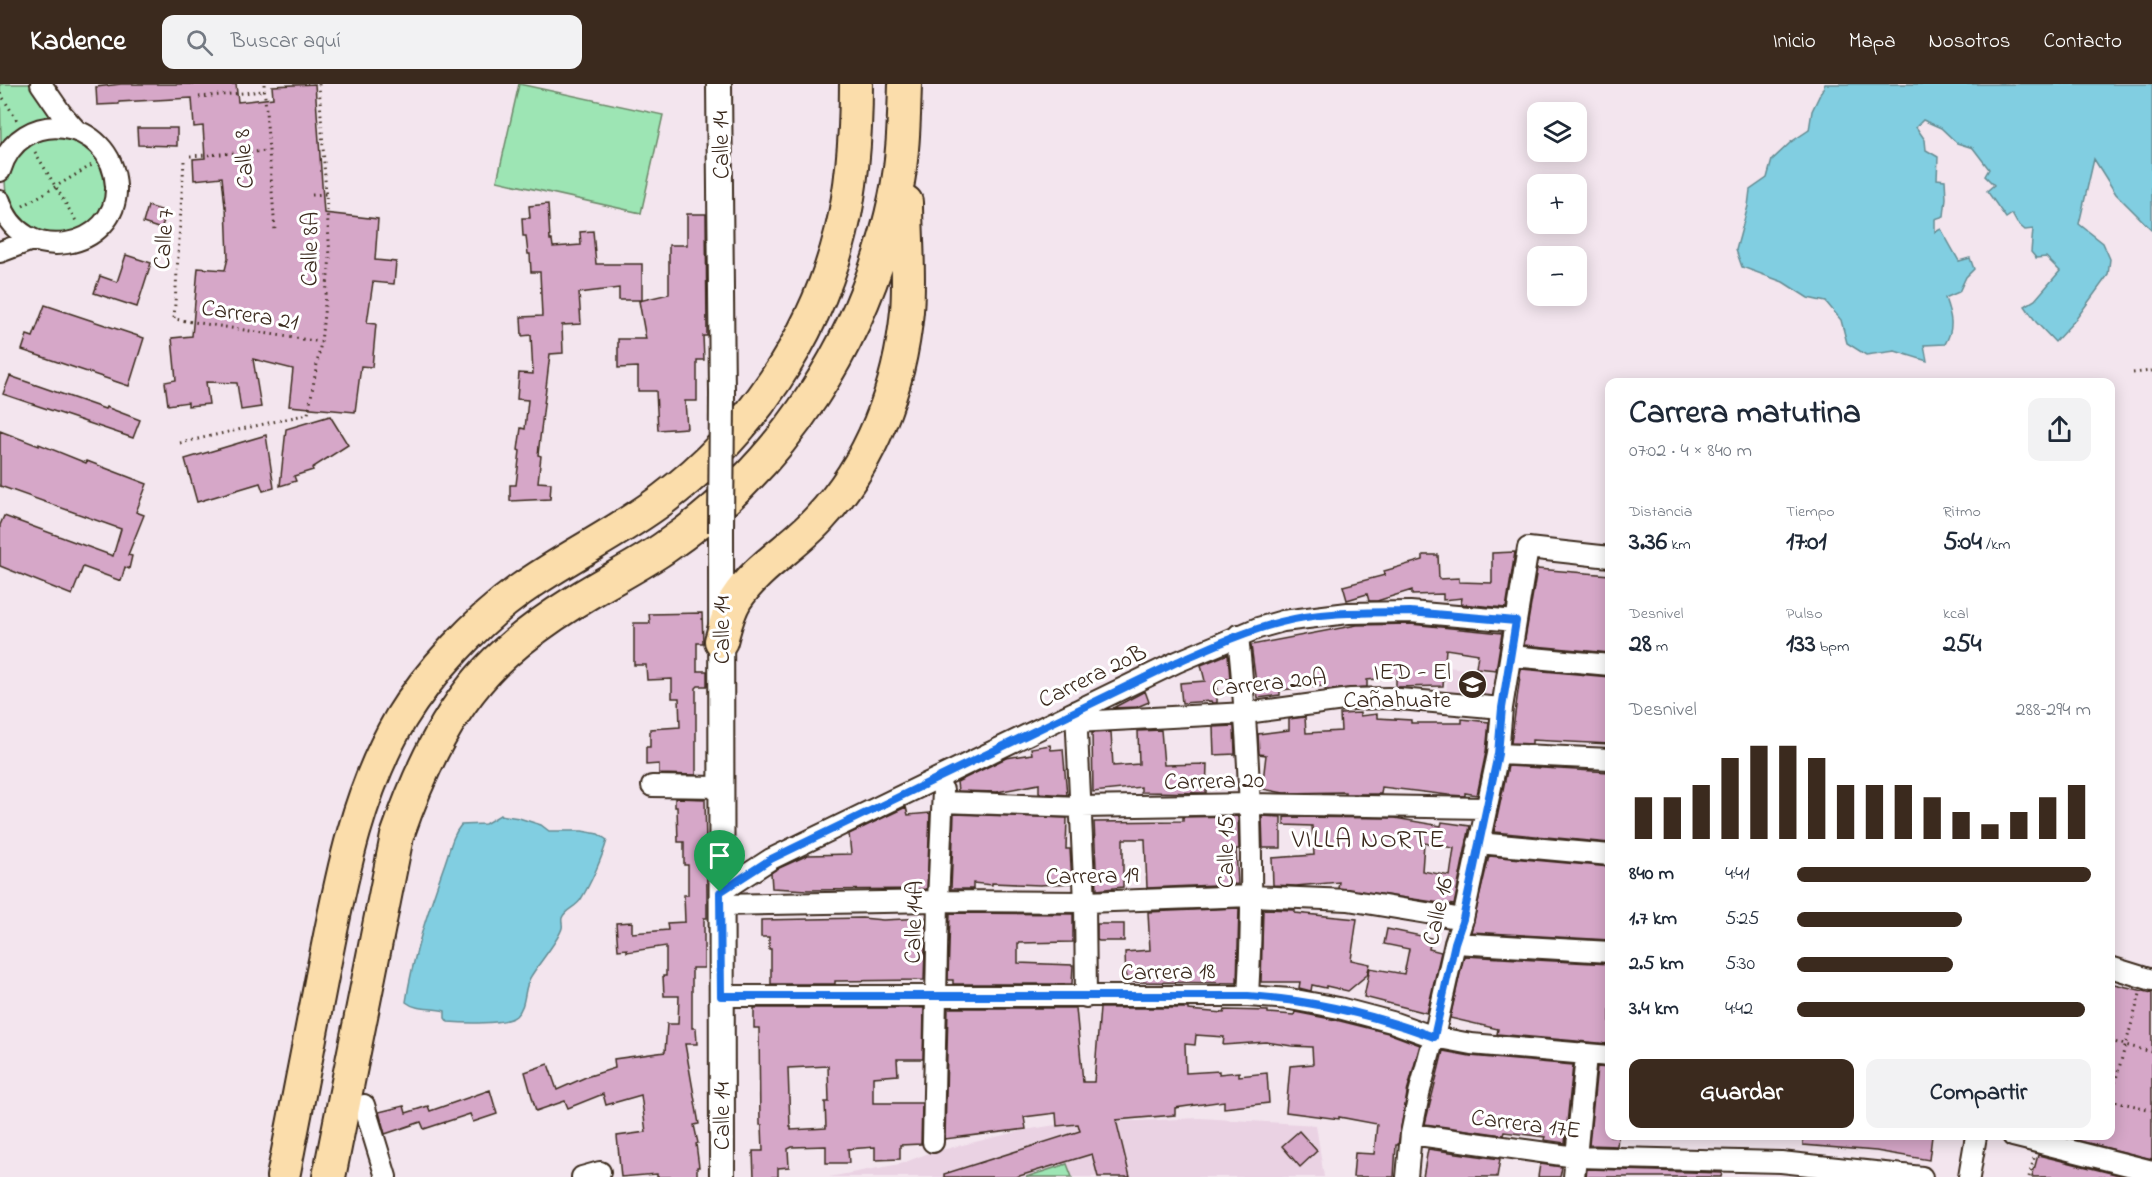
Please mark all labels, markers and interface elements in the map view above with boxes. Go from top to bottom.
search box [162,15,582,69]
text: Kadence [30,22,126,63]
icon: search [183,26,216,59]
text: Buscar aquí [231,26,341,58]
text: Inicio [1773,27,1816,57]
text: Mapa [1849,27,1896,57]
text: Nosotros [1929,27,2011,57]
text: Contacto [2044,27,2122,57]
map controls [1527,102,1587,306]
button: layers [1527,102,1587,162]
street label: Calle 14 [704,110,741,179]
street label: Calle 8 [226,128,265,190]
button: + [1527,174,1587,234]
street label: Calle 7 [146,207,185,271]
street label: Calle 8A [293,211,330,287]
button: − [1527,246,1587,306]
street label: Carrera 21 [199,292,301,341]
text: Carrera matutina [1629,390,1861,438]
button: share [2028,398,2091,461]
text: 07:02 · 4 × 840 m [1629,437,1752,466]
text: Distancia [1629,500,1692,524]
text: Tiempo [1786,500,1835,524]
text: Ritmo [1943,500,1981,524]
text: 3.36 [1629,524,1667,562]
text: 17:01 [1786,524,1827,562]
text: 5:04 [1943,524,1982,562]
text: km [1667,533,1691,557]
text: /km [1982,533,2010,557]
street label: Calle 14 [706,596,741,664]
text: Desnivel [1629,602,1683,626]
text: Pulso [1786,602,1823,626]
text: kcal [1943,602,1968,626]
text: 28 [1629,626,1652,664]
text: 133 [1786,626,1816,664]
text: 254 [1943,626,1982,664]
text: m [1652,635,1668,659]
text: bpm [1816,635,1849,659]
street label: Carrera 20B [1033,636,1153,719]
place label: IED - El Cañahuate [1343,656,1451,719]
street label: Carrera 20A [1210,661,1328,708]
school or university icon: IED - El Cañahuate [1456,669,1488,701]
text: Desnivel [1629,696,1697,725]
text: 288–294 m [2016,696,2091,725]
street label: Carrera 20 [1164,764,1265,801]
street label: Calle 15 [1210,816,1245,888]
district label: VILLA NORTE [1291,822,1446,860]
pin [694,830,745,892]
icon: arrive [703,839,736,872]
street label: Carrera 19 [1045,859,1140,896]
text: 840 m [1629,860,1674,889]
text: 4:41 [1725,860,1750,889]
street label: Calle 16 [1415,874,1464,949]
street label: Calle 14A [897,880,934,964]
text: 1.7 km [1629,905,1677,934]
text: 5:25 [1725,905,1760,934]
text: 2.5 km [1629,950,1684,979]
text: 5:30 [1725,950,1755,979]
street label: Carrera 18 [1120,955,1216,992]
text: 3.4 km [1629,995,1679,1024]
text: 4:42 [1725,995,1753,1024]
button: Guardar [1629,1059,1854,1128]
button: Compartir [1866,1059,2091,1128]
street label: Calle 14 [706,1082,741,1150]
street label: Carrera 17E [1469,1101,1583,1150]

